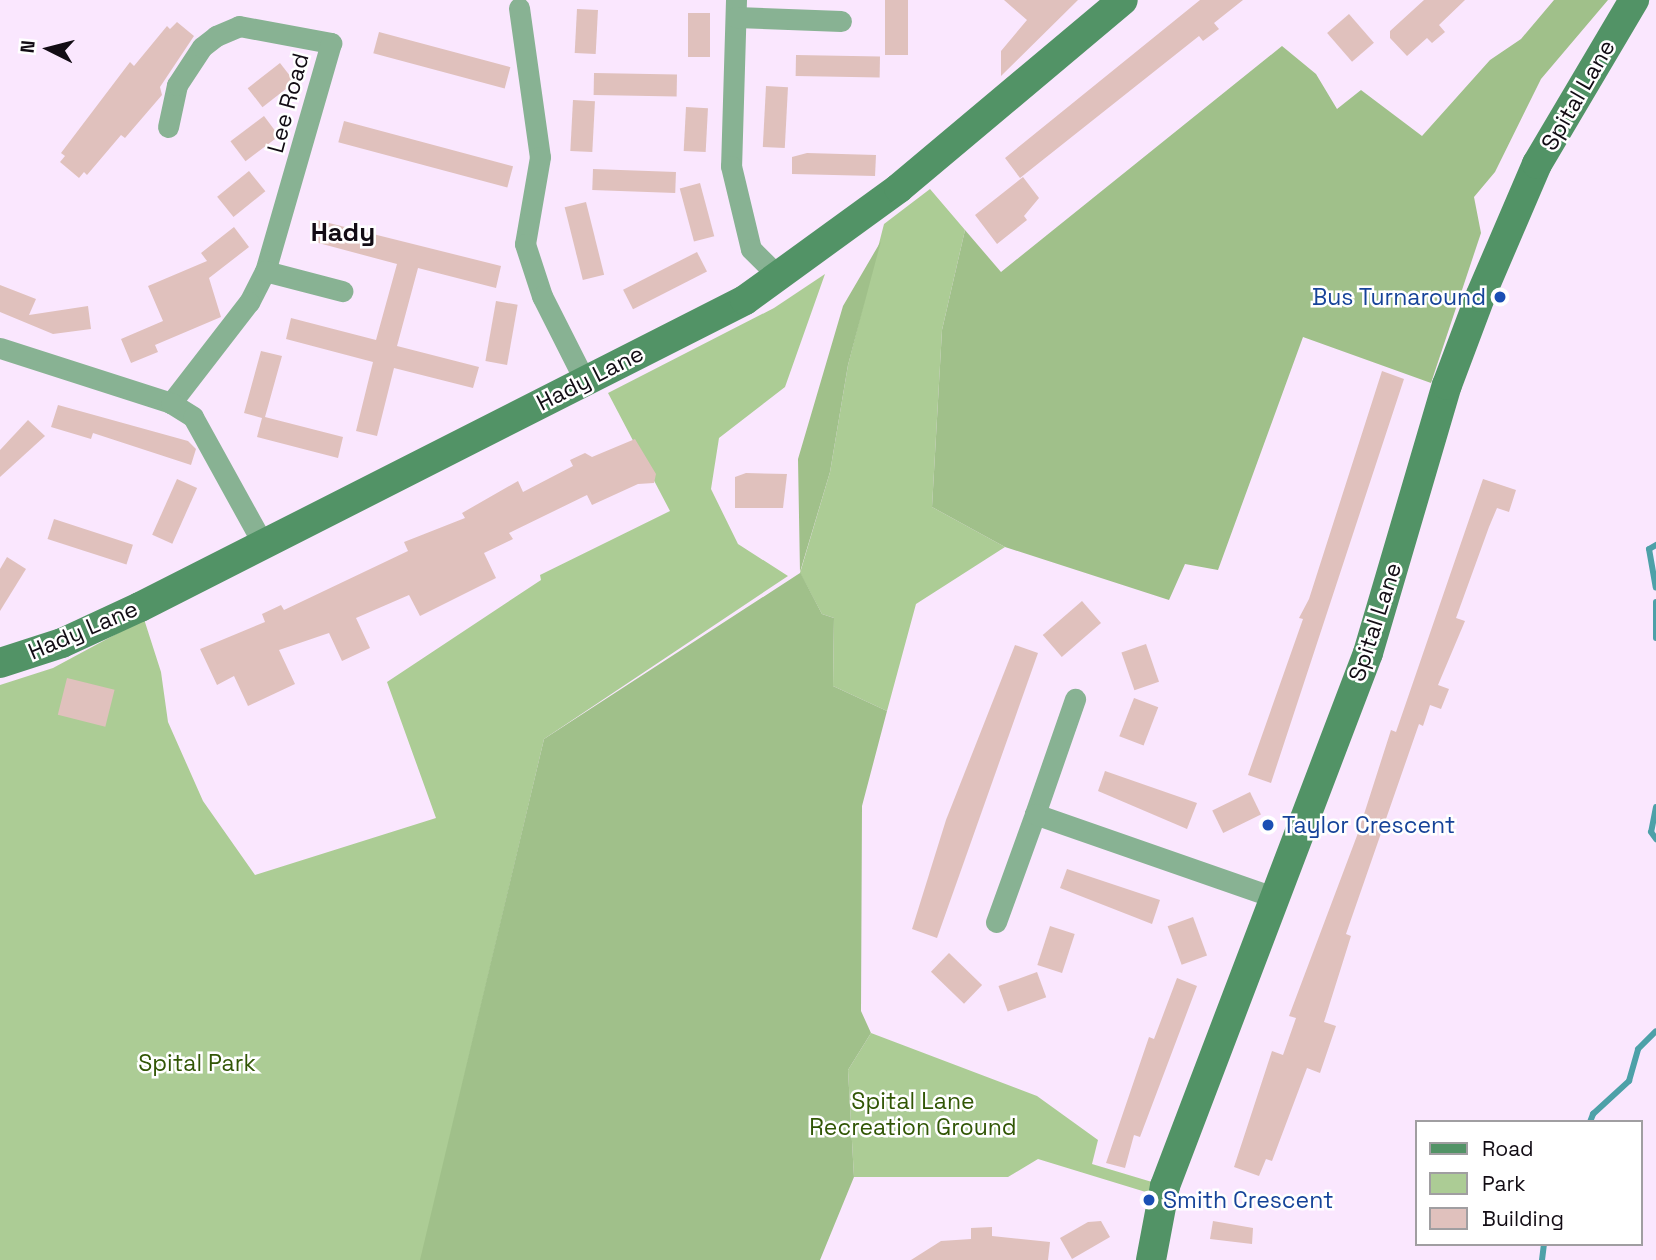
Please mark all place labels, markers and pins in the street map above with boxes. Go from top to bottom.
place label: Bus Turnaround [1311,283,1486,311]
marker: Bus Turnaround [1492,289,1508,305]
place label: Taylor Crescent [1282,811,1455,839]
marker: Taylor Crescent [1260,817,1276,833]
place label: Smith Crescent [1163,1186,1334,1214]
marker: Smith Crescent [1141,1192,1157,1208]

